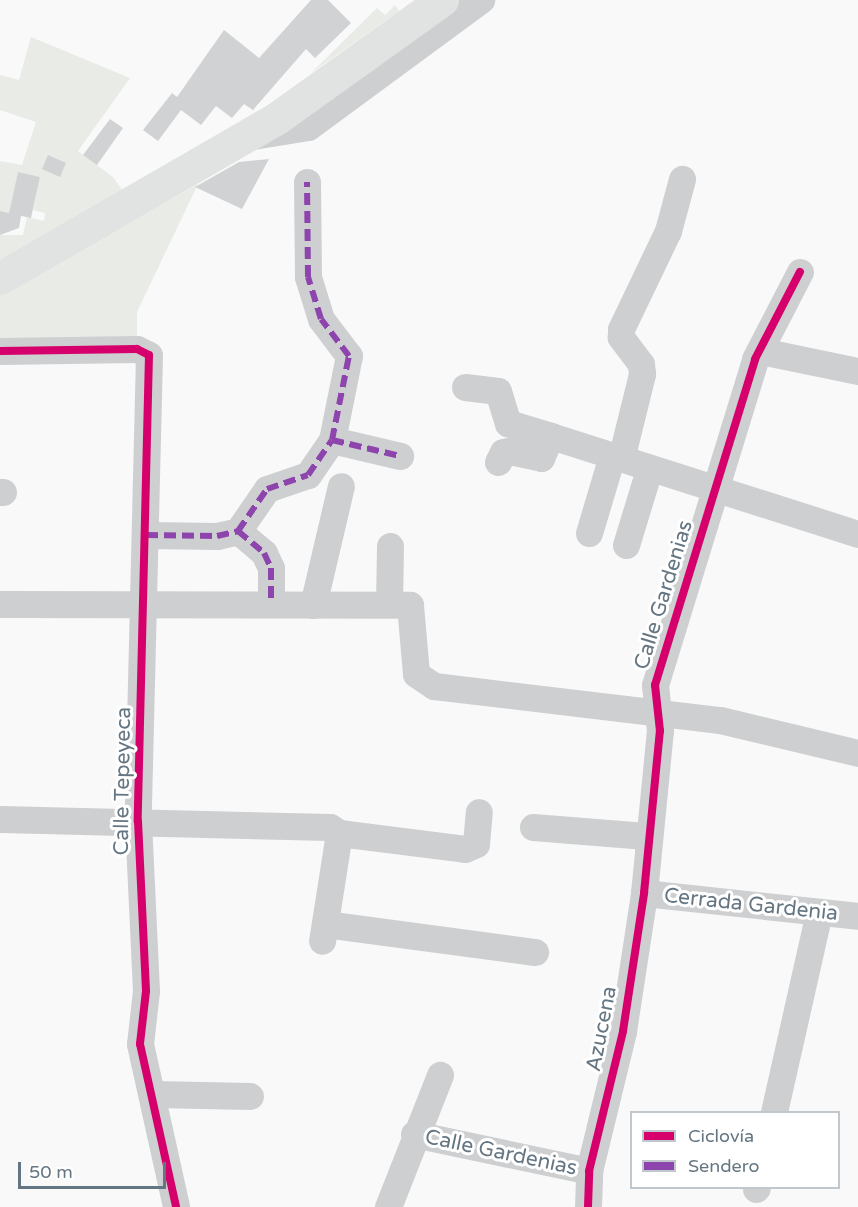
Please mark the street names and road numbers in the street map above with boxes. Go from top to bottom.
street label: Calle Gardenias [629,517,699,673]
street label: Calle Tepeyeca [109,707,137,855]
street label: Cerrada Gardenia [663,883,839,927]
street label: Azucena [581,984,623,1074]
street label: Calle Gardenias [423,1125,579,1181]

